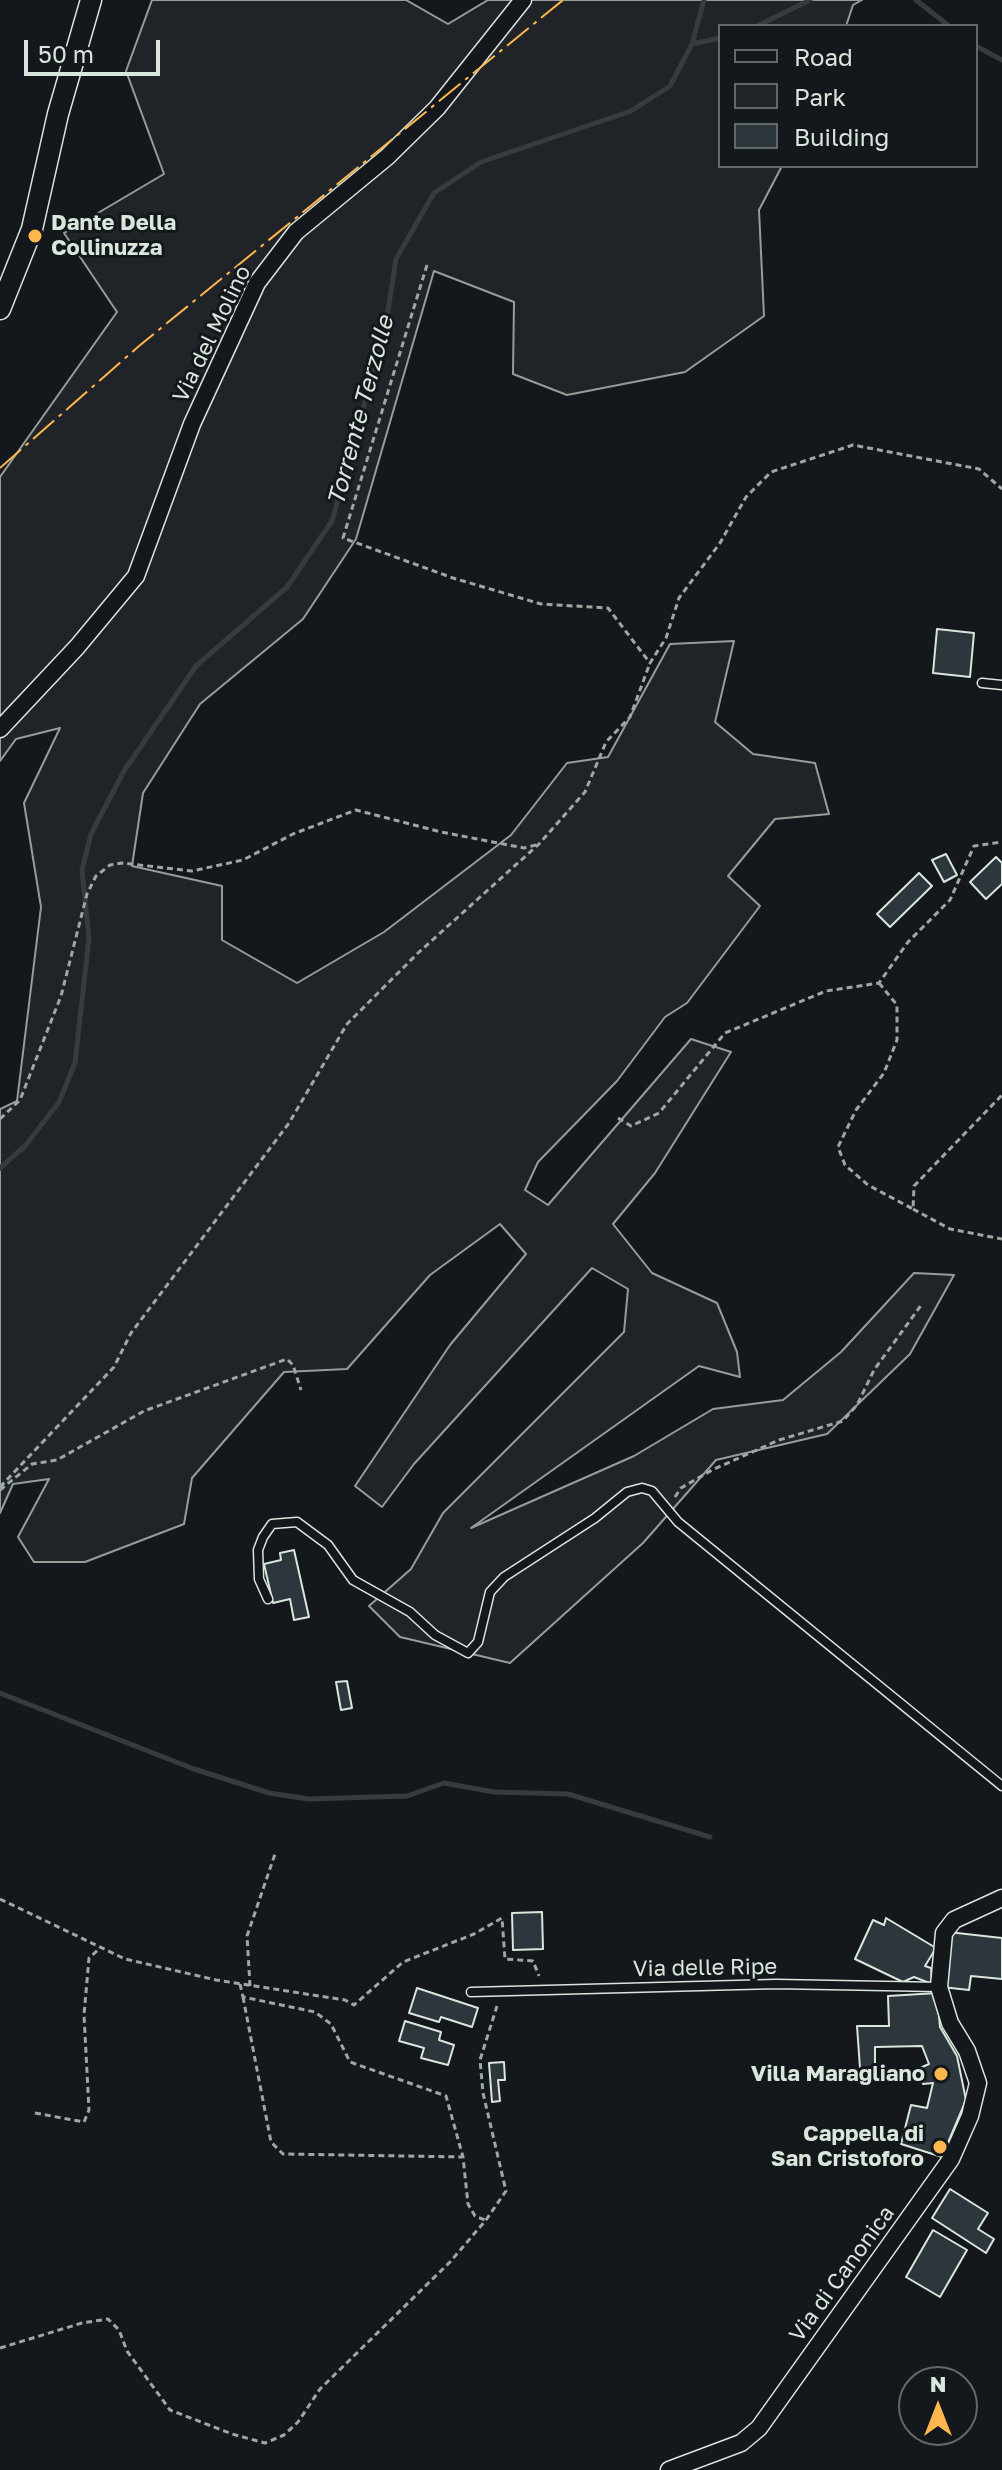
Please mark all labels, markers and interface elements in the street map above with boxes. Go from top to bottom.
scale bar [28,24,164,74]
legend [718,24,978,168]
text: 50 m [38,39,94,68]
text: Road [794,42,853,71]
text: Park [794,82,846,111]
text: Building [794,122,889,151]
place label: Dante Della Collinuzza [51,210,176,262]
marker: Dante Della Collinuzza [26,227,44,245]
street label: Via del Molino [167,261,257,407]
water label: Torrente Terzolle [322,313,400,509]
street label: Via delle Ripe [633,1954,777,1982]
place label: Villa Maragliano [751,2061,925,2087]
marker: Villa Maragliano [932,2065,950,2083]
place label: Cappella di San Cristoforo [771,2121,924,2172]
marker: Cappella di San Cristoforo [931,2138,949,2156]
street label: Via di Canonica [784,2201,900,2347]
north arrow [898,2366,978,2446]
text: N [930,2370,946,2397]

